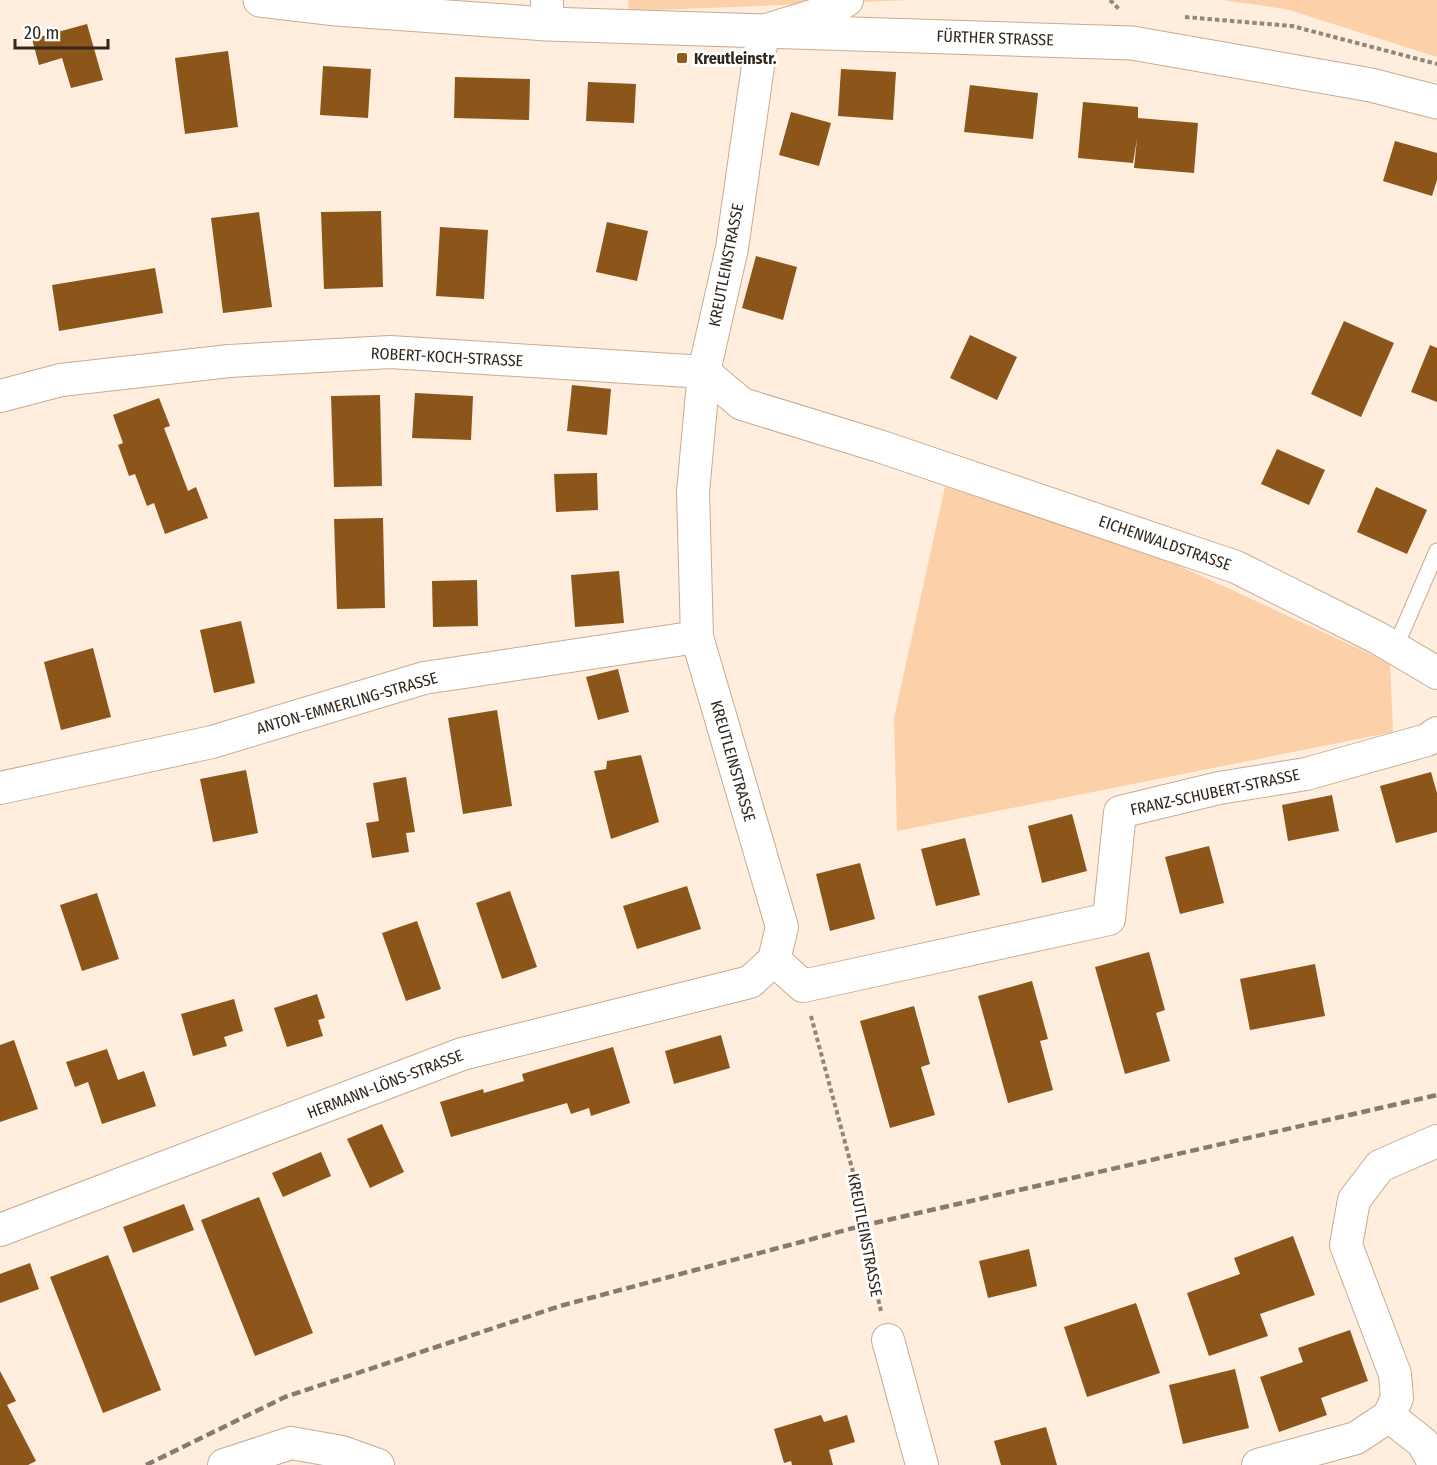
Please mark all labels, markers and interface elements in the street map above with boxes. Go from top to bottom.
scale bar [15,12,108,50]
text: 20 m [24,22,59,44]
street label: FÜRTHER STRASSE [936,26,1054,50]
place label: Kreutleinstr. [694,49,777,68]
marker: Kreutleinstr. [675,51,689,65]
street label: KREUTLEINSTRASSE [705,202,747,328]
street label: ROBERT-KOCH-STRASSE [370,344,524,370]
street label: EICHENWALDSTRASSE [1096,511,1234,575]
street label: ANTON-EMMERLING-STRASSE [254,668,440,738]
street label: KREUTLEINSTRASSE [707,698,759,824]
street label: FRANZ-SCHUBERT-STRASSE [1129,765,1301,819]
street label: HERMANN-LÖNS-STRASSE [304,1045,466,1123]
street label: KREUTLEINSTRASSE [844,1172,886,1298]

